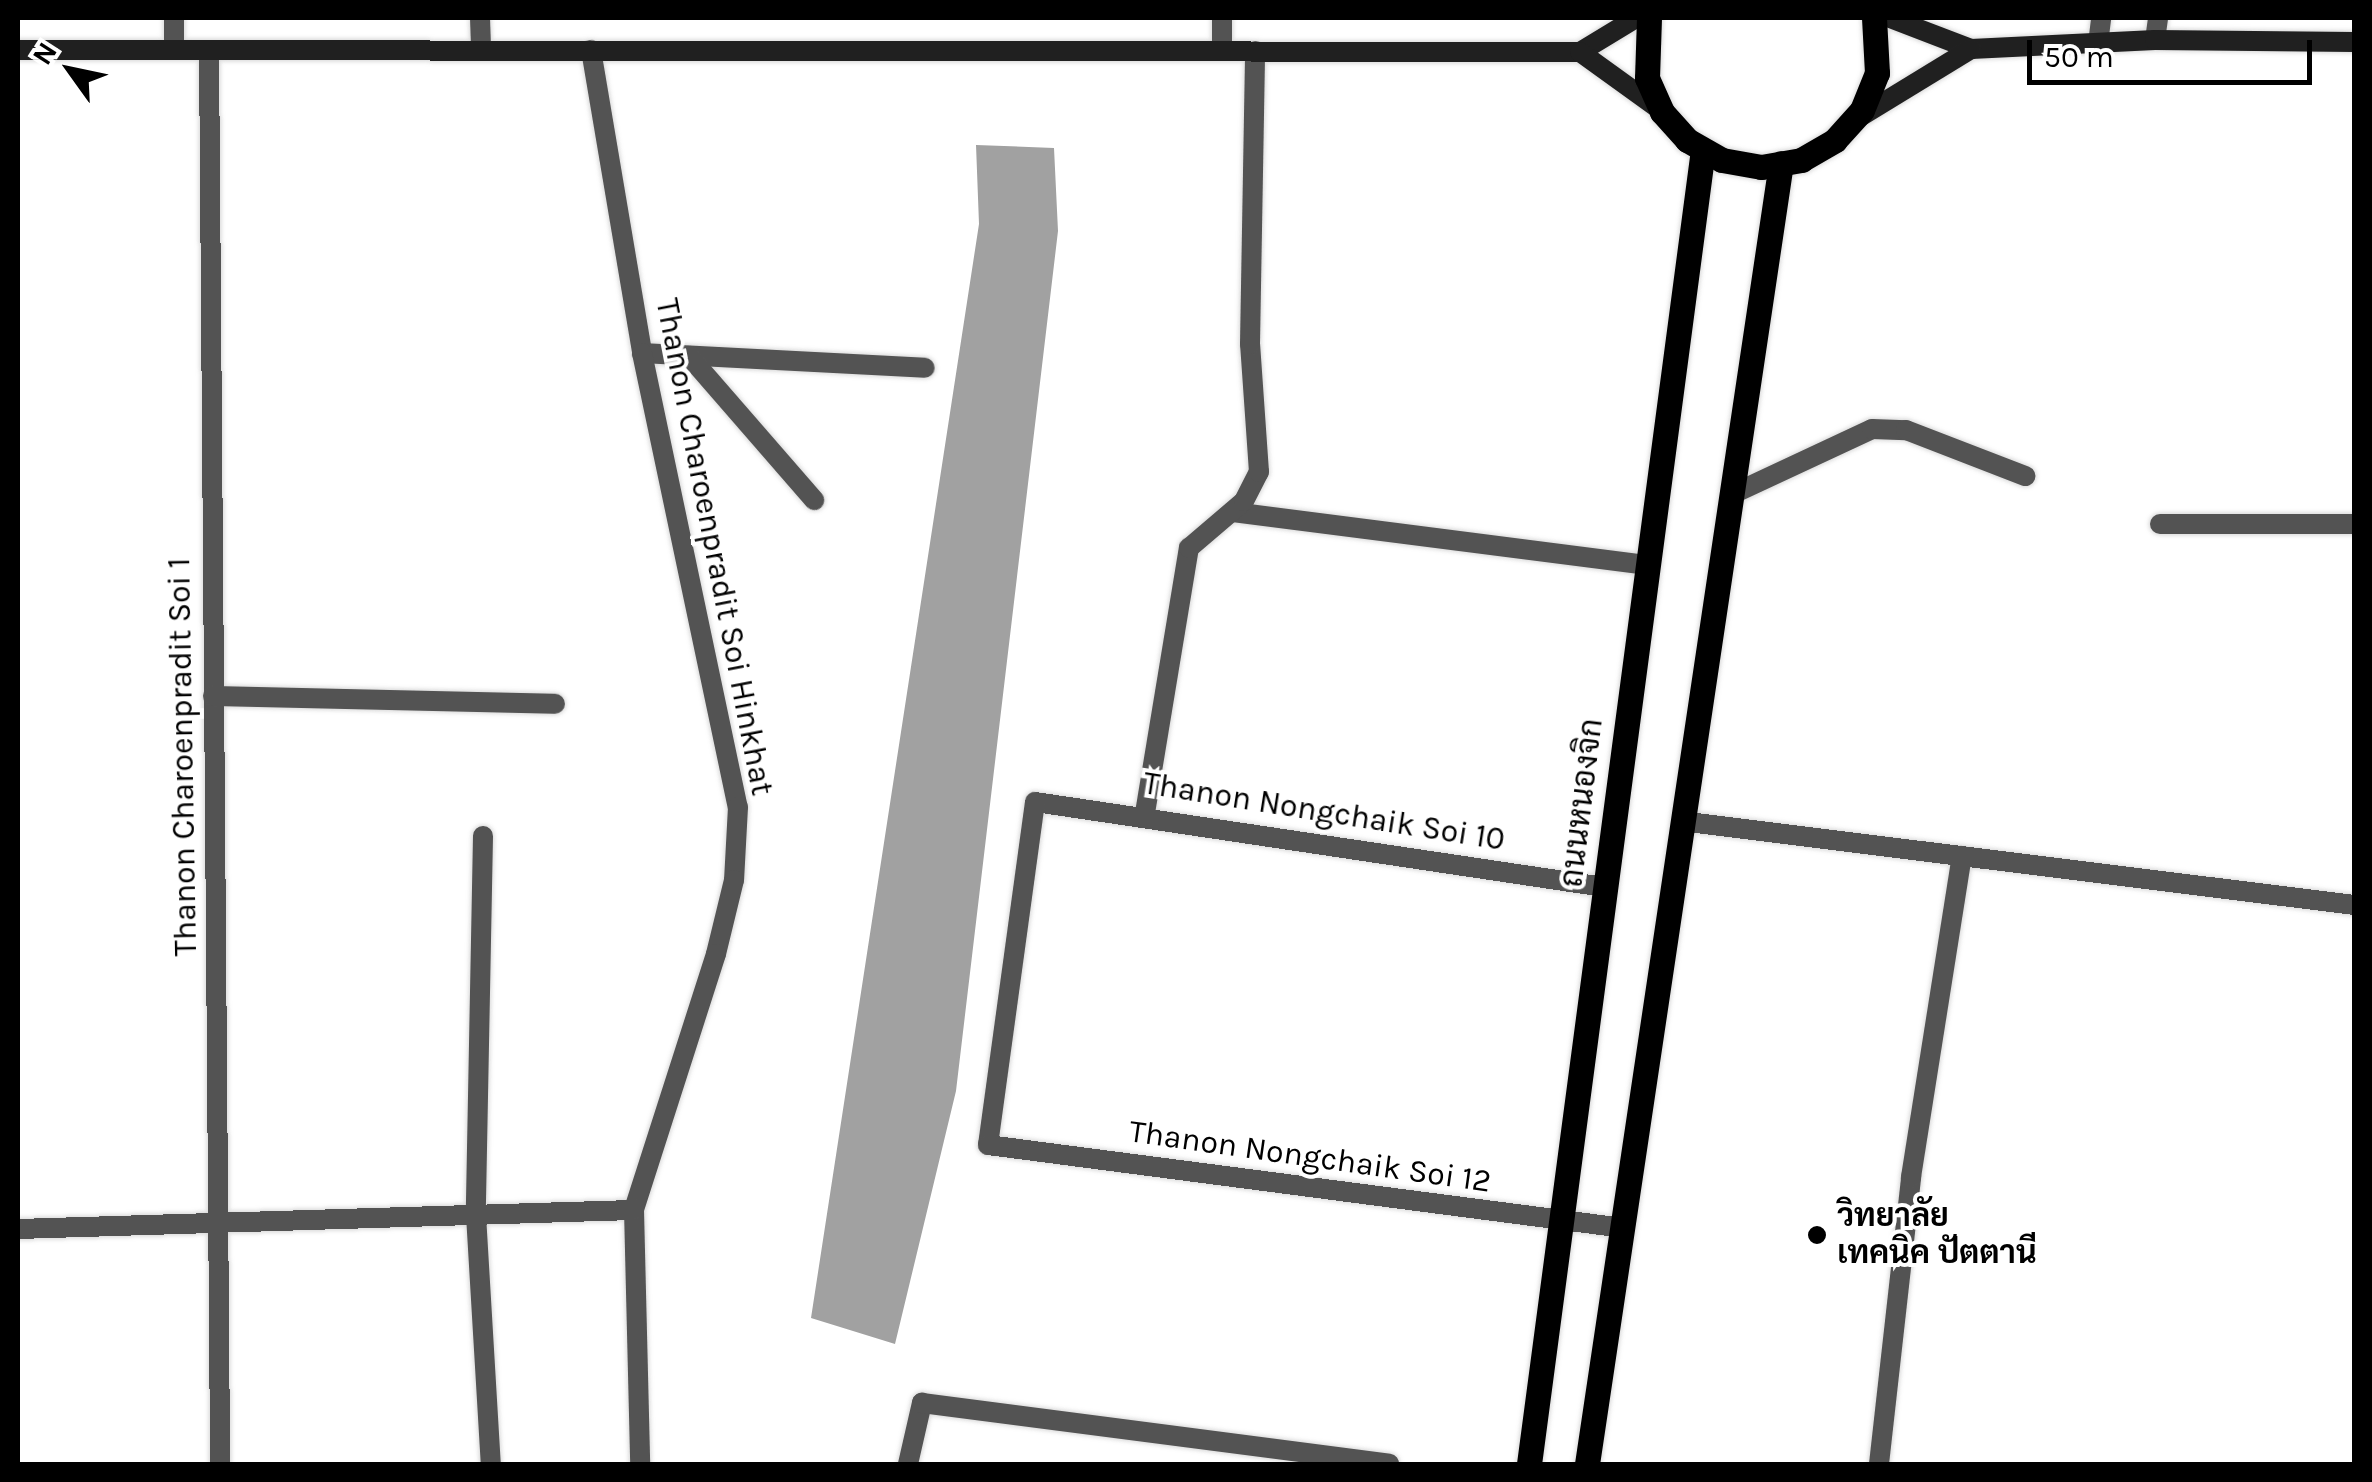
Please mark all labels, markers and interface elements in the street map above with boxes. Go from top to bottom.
north arrow [20,20,120,120]
scale bar [2032,20,2317,82]
text: N [25,36,64,71]
text: 50 m [2044,39,2114,75]
street label: Thanon Charoenpradit Soi Hinkhat [647,295,781,799]
street label: Thanon Charoenpradit Soi 1 [160,557,206,957]
street label: ถนนหนองจิก [1553,716,1611,890]
street label: Thanon Nongchaik Soi 10 [1140,764,1508,860]
street label: Thanon Nongchaik Soi 12 [1127,1113,1493,1201]
place label: วิทยาลัย เทคนิค ปัตตานี [1837,1198,2037,1273]
marker: วิทยาลัย เทคนิค ปัตตานี [1806,1224,1828,1246]

